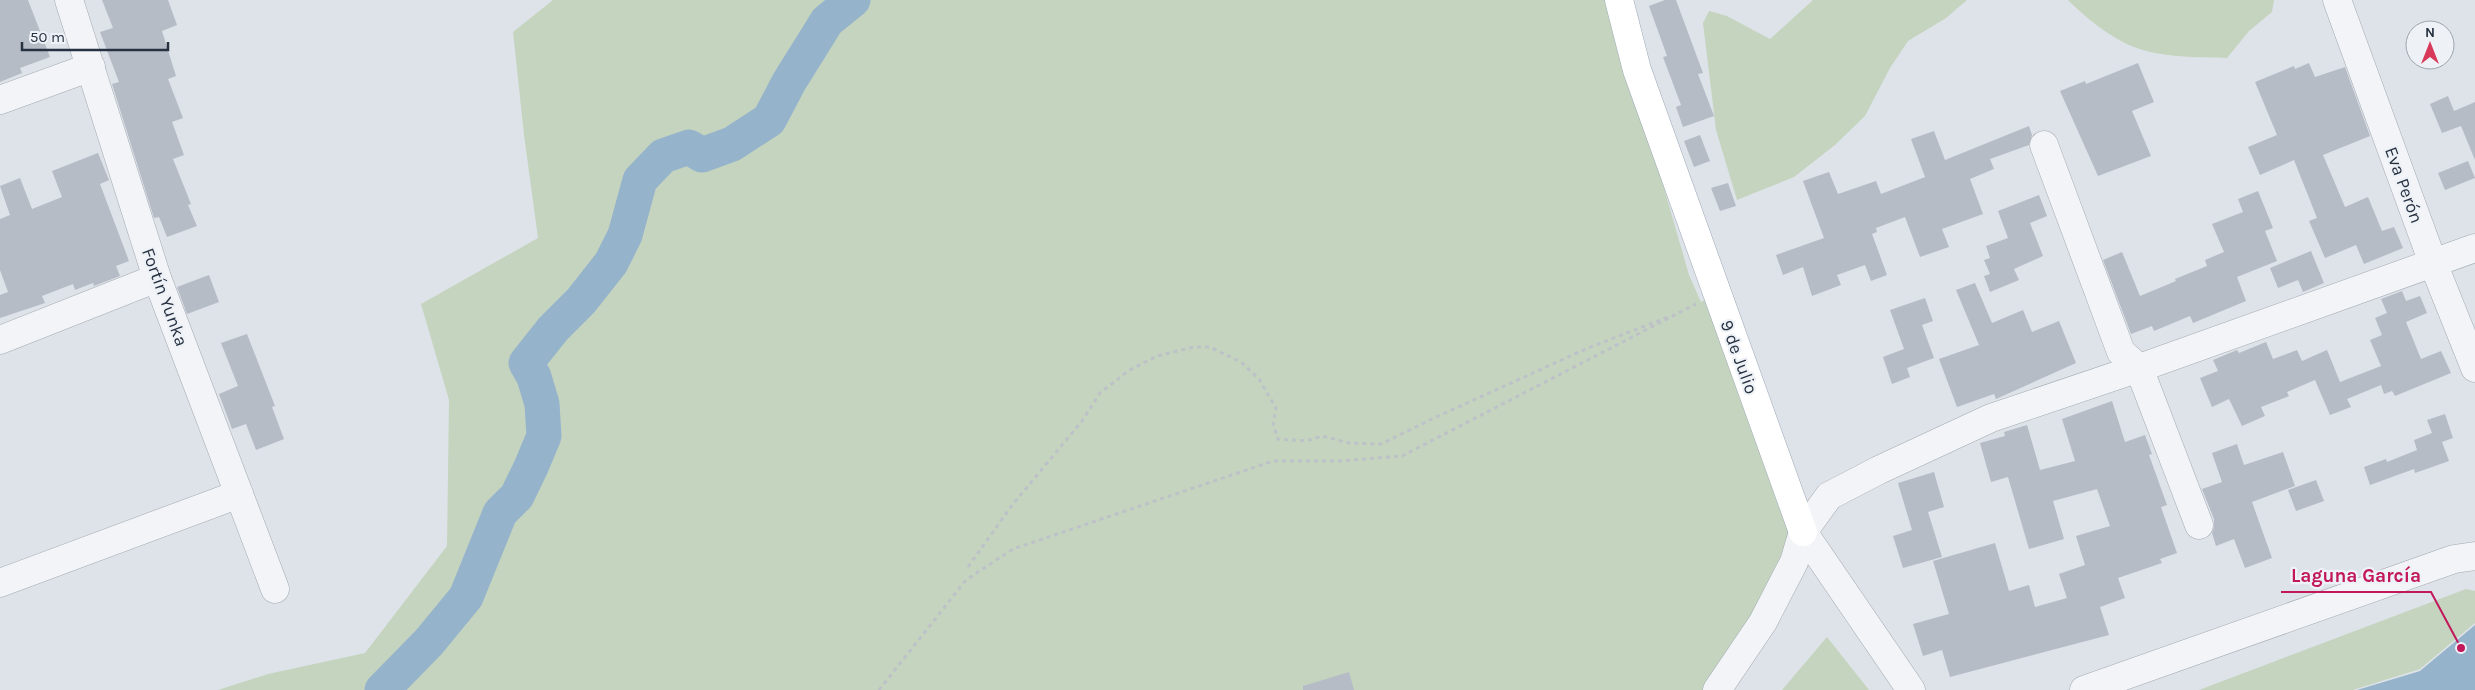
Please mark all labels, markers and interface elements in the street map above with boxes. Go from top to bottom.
scale bar [22,20,169,52]
north arrow [2405,20,2455,70]
text: N [2425,24,2435,41]
text: 50 m [30,28,65,46]
street label: Eva Perón [2380,144,2428,226]
street label: Fortín Yunka [137,245,193,349]
street label: 9 de Julio [1715,317,1763,397]
callout: Laguna García [2281,558,2431,592]
text: Laguna García [2291,565,2421,587]

